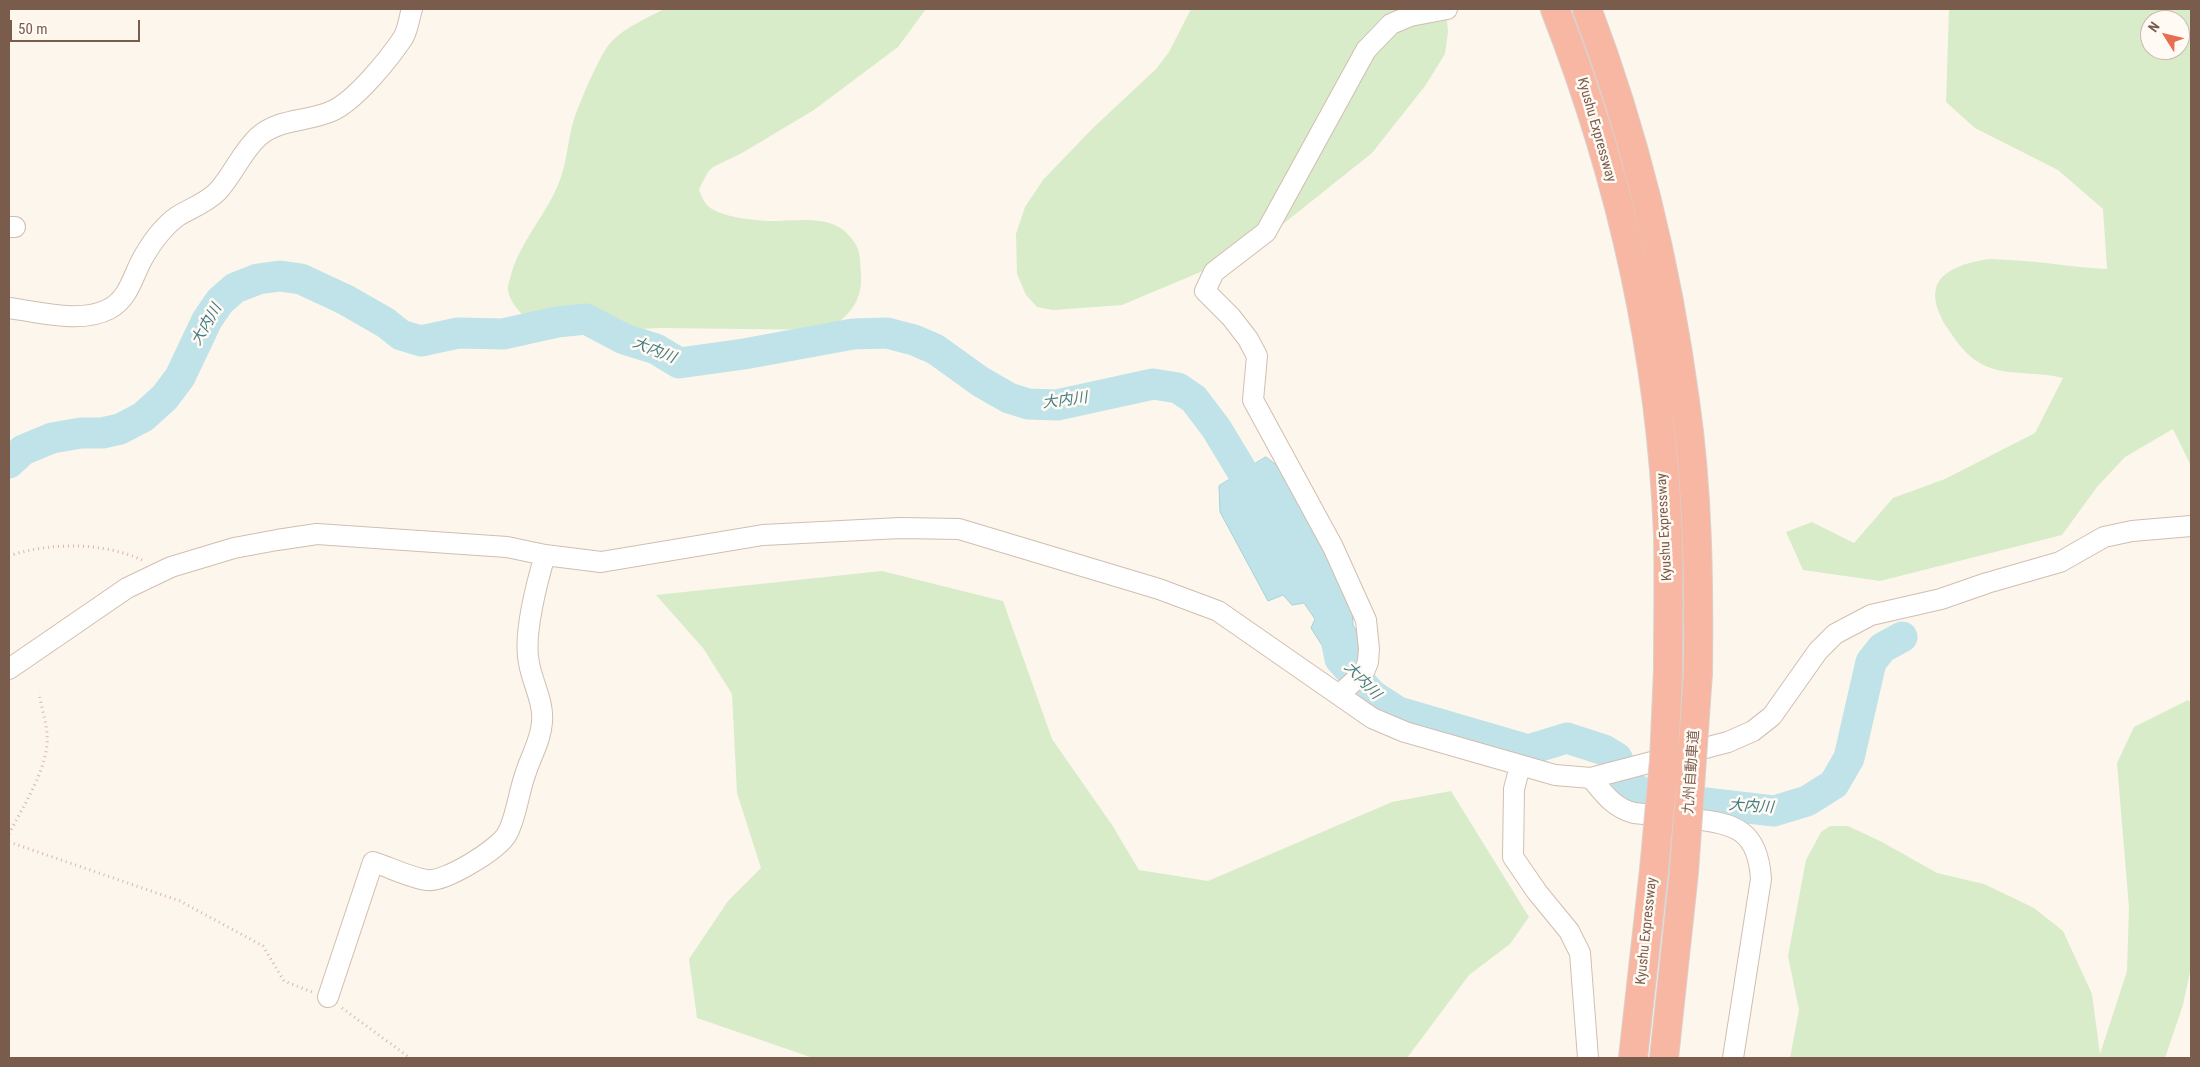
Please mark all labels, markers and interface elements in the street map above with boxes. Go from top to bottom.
scale bar [12,10,142,42]
north arrow [2140,10,2190,60]
text: N [2145,19,2163,35]
text: 50 m [18,20,48,38]
street label: Kyushu Expressway [1573,76,1619,184]
water label: 大内川 [188,301,226,349]
water label: 大内川 [630,334,678,368]
water label: 大内川 [1042,389,1088,413]
street label: Kyushu Expressway [1654,473,1676,581]
water label: 大内川 [1340,659,1384,703]
street label: 九州自動車道 [1681,730,1703,814]
water label: 大内川 [1728,796,1774,818]
street label: Kyushu Expressway [1633,876,1661,986]

